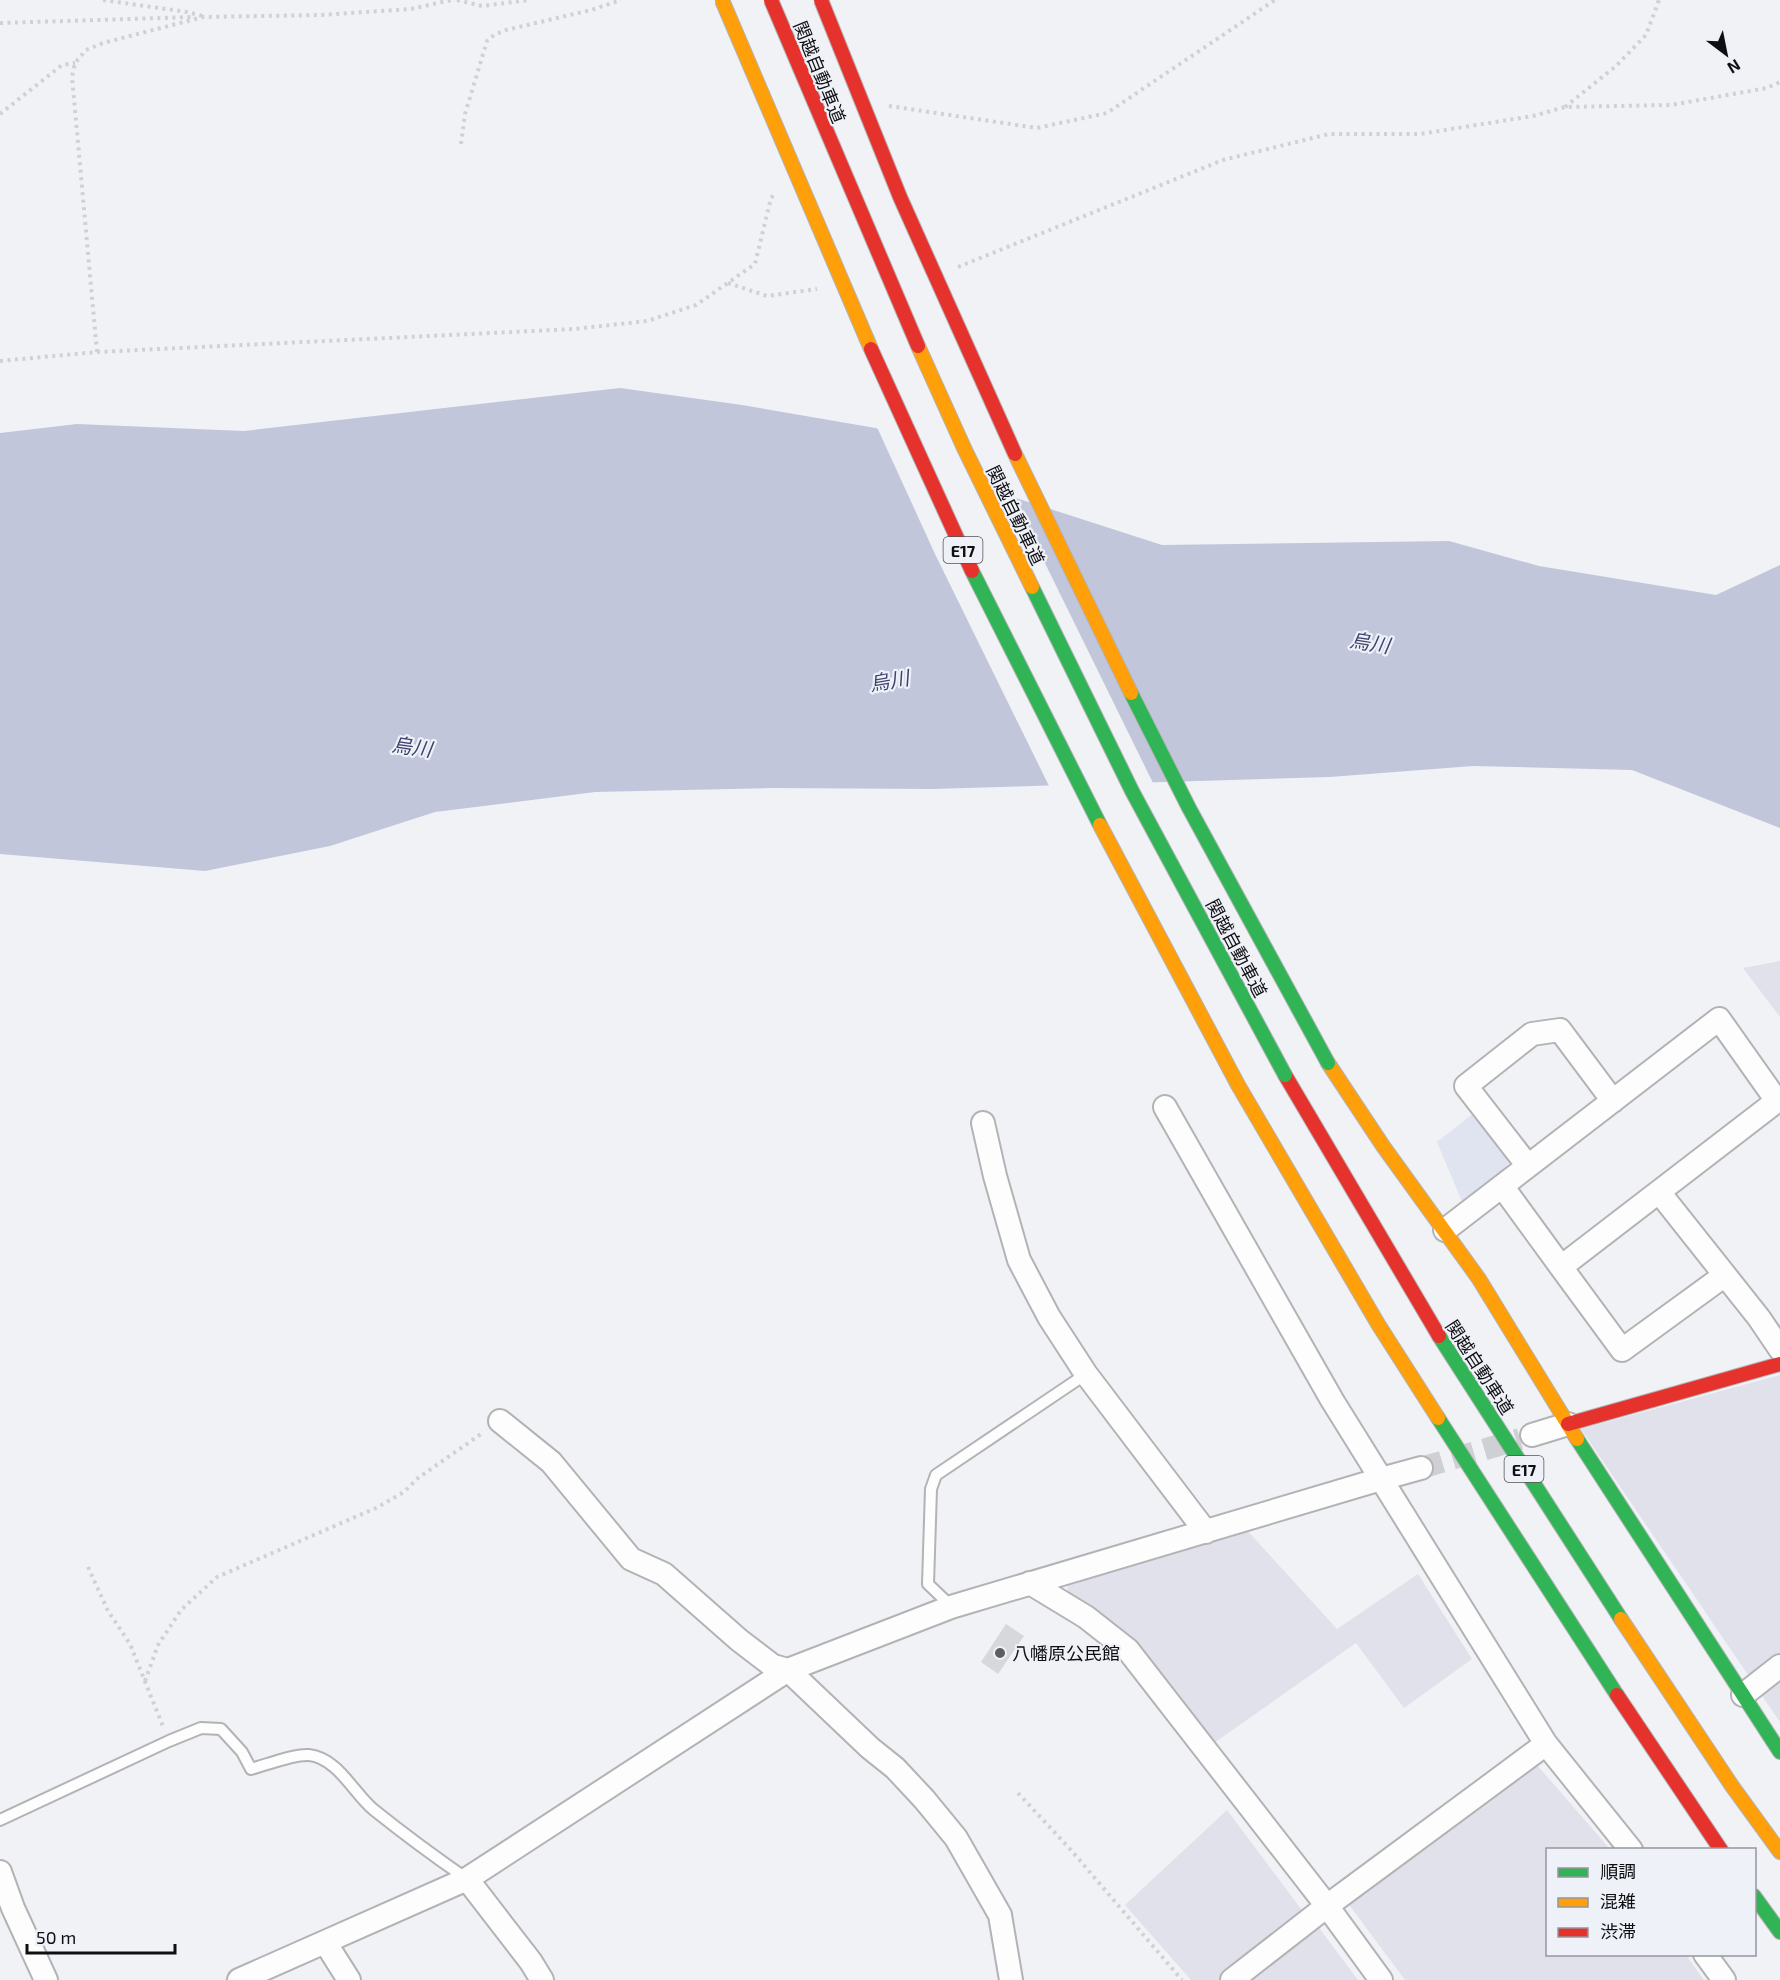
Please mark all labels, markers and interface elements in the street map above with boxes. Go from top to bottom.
street label: 関越自動車道 [790,18,850,126]
north arrow [1696,24,1756,84]
text: N [1724,56,1744,78]
street label: 関越自動車道 [982,462,1050,568]
road number: E17 [944,537,982,563]
water label: 烏川 [1348,627,1394,657]
water label: 烏川 [867,664,913,695]
water label: 烏川 [391,731,435,761]
street label: 関越自動車道 [1202,895,1272,1001]
street label: 関越自動車道 [1441,1316,1519,1418]
road number: E17 [1504,1456,1544,1482]
place label: 八幡原公民館 [1012,1642,1120,1664]
marker: 八幡原公民館 [993,1646,1007,1660]
legend [1546,1848,1756,1956]
text: 順調 [1600,1860,1636,1882]
text: 混雑 [1600,1890,1636,1912]
scale bar [27,1917,176,1955]
text: 渋滞 [1600,1920,1636,1942]
text: 50 m [36,1926,76,1948]

